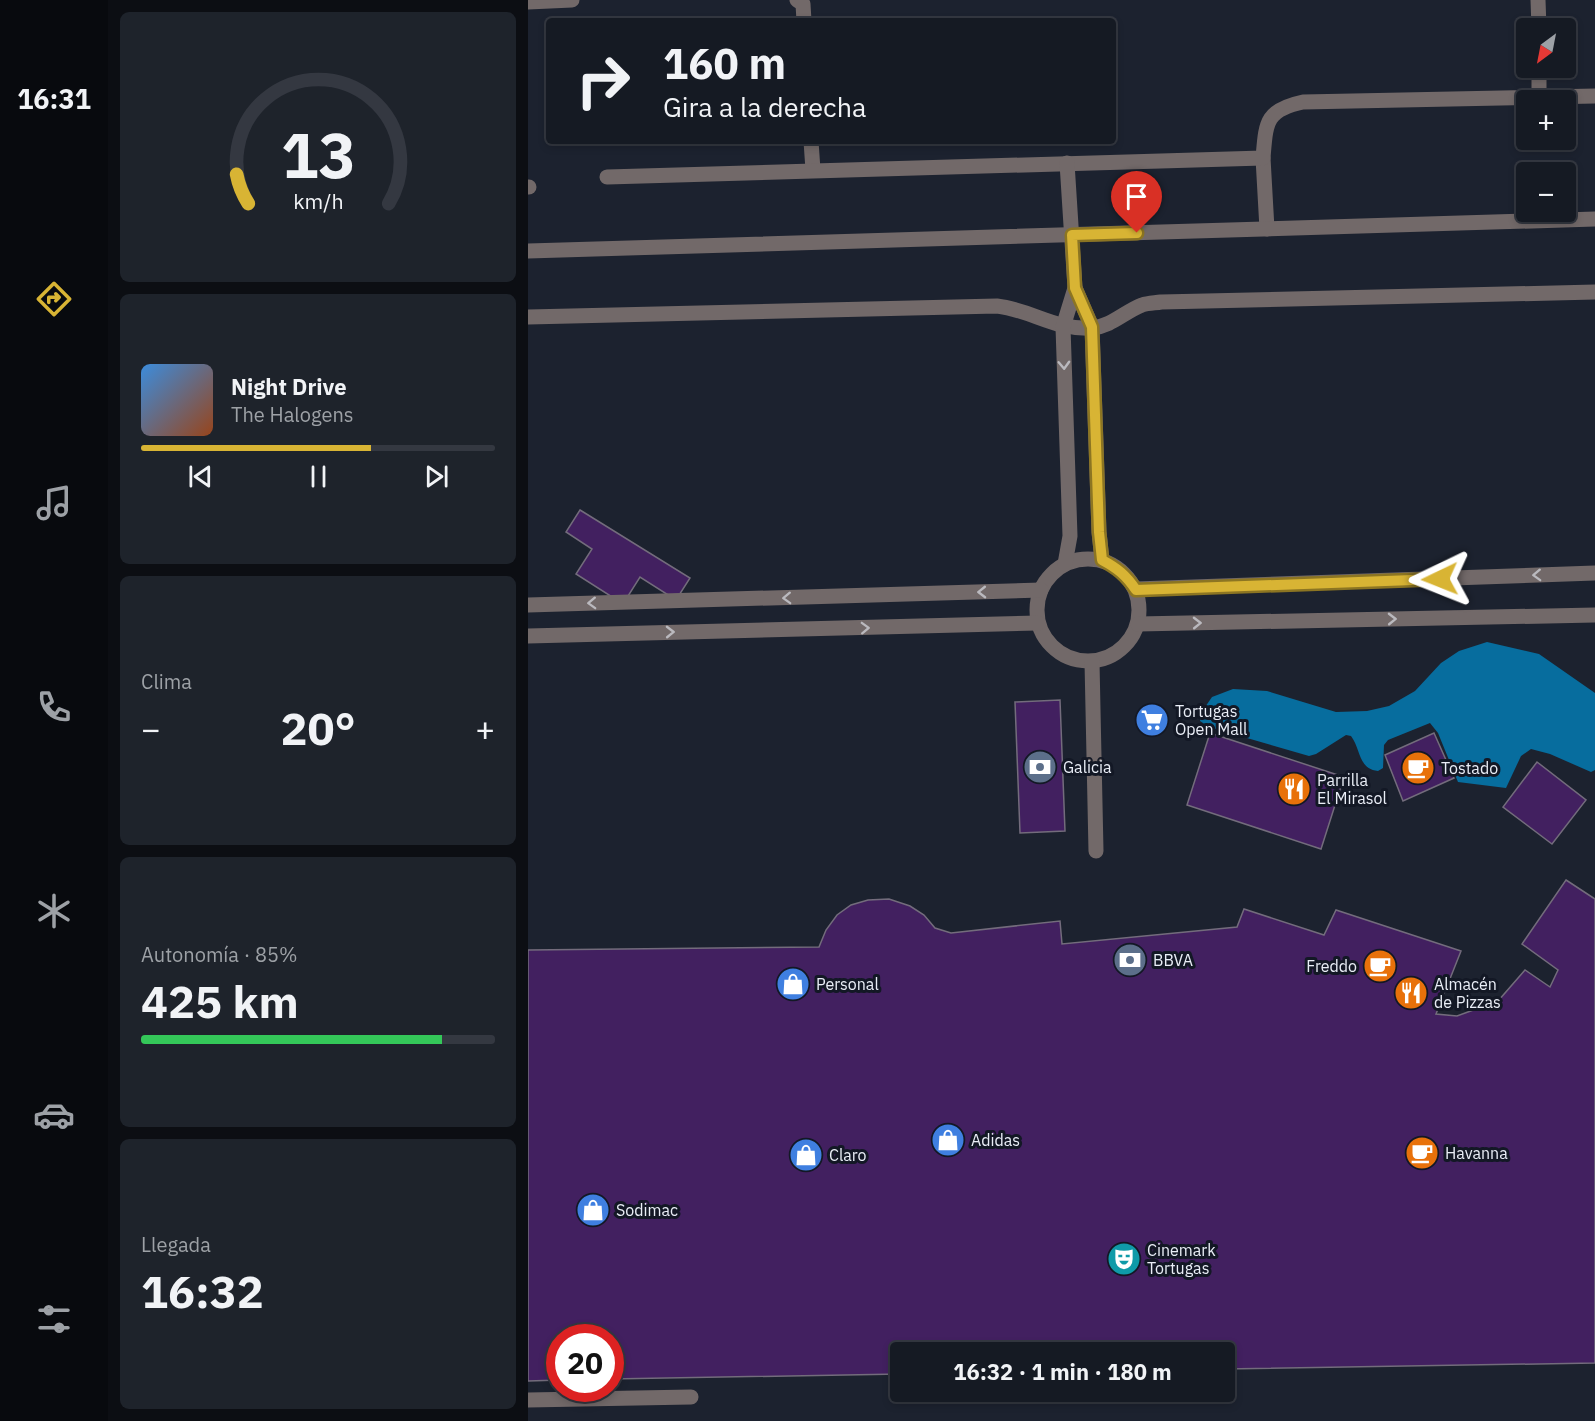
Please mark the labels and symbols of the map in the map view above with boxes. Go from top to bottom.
north arrow [1516,18,1576,78]
pin [1111,171,1162,233]
one-way arrow [1058,361,1070,370]
position arrow [1408,547,1472,611]
one-way arrow [1532,569,1541,582]
one-way arrow [978,586,987,598]
one-way arrow [783,591,792,604]
one-way arrow [588,597,597,610]
one-way arrow [1387,613,1396,625]
one-way arrow [1192,616,1201,629]
one-way arrow [861,621,870,634]
one-way arrow [666,626,675,639]
place label: Tortugas Open Mall [1175,701,1247,739]
supermarket icon: Tortugas Open Mall [1134,702,1170,738]
bank icon: Galicia [1022,749,1058,785]
cafe icon: Tostado [1400,750,1436,786]
place label: Galicia [1063,757,1112,777]
place label: Tostado [1441,758,1498,778]
place label: Parrilla El Mirasol [1317,770,1387,808]
restaurant icon: Parrilla El Mirasol [1276,771,1312,807]
bank icon: BBVA [1112,942,1148,978]
cafe icon: Freddo [1362,948,1398,984]
place label: BBVA [1153,950,1193,970]
place label: Freddo [1306,956,1357,976]
shop icon: Personal [775,966,811,1002]
place label: Personal [816,974,879,994]
place label: Almacén de Pizzas [1434,974,1501,1012]
restaurant icon: Almacén de Pizzas [1393,975,1429,1011]
shop icon: Adidas [930,1122,966,1158]
place label: Adidas [971,1130,1020,1150]
cafe icon: Havanna [1404,1135,1440,1171]
shop icon: Claro [788,1137,824,1173]
place label: Havanna [1445,1143,1508,1163]
place label: Claro [829,1145,867,1165]
shop icon: Sodimac [575,1192,611,1228]
place label: Sodimac [616,1200,678,1220]
place label: Cinemark Tortugas [1147,1240,1216,1278]
theatre icon: Cinemark Tortugas [1106,1241,1142,1277]
speed limit sign: 20 [546,1324,624,1402]

